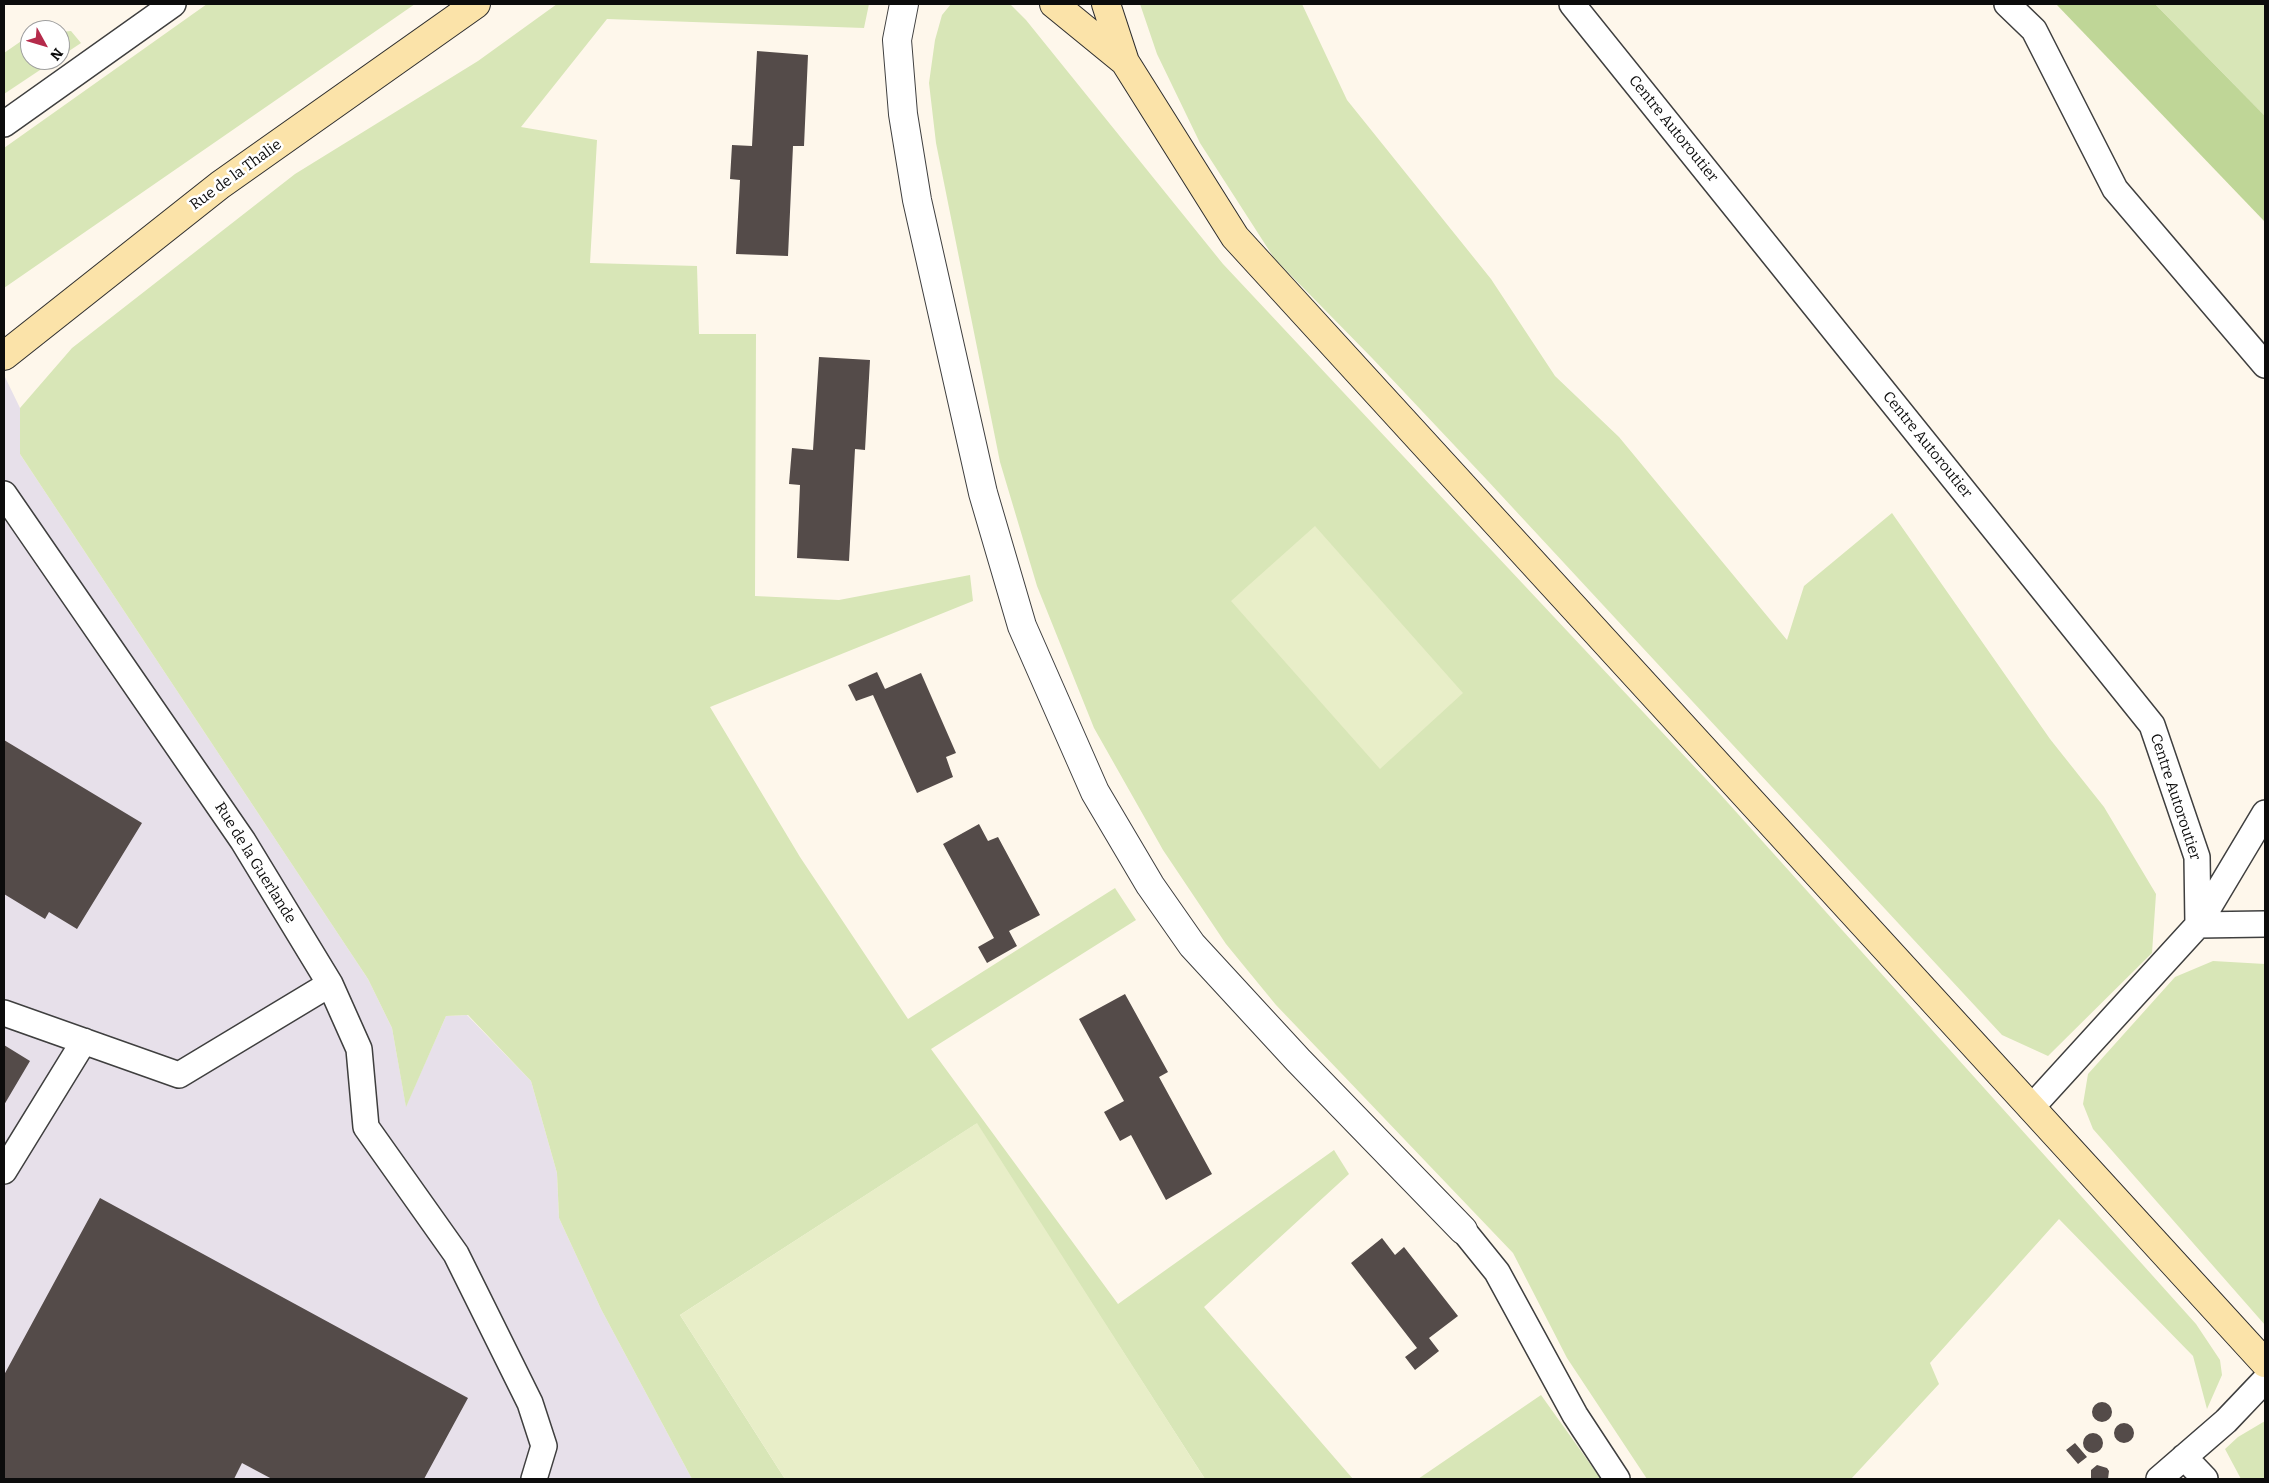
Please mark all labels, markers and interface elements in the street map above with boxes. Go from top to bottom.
north arrow [20,20,70,70]
text: N [46,45,66,64]
street label: Centre Autoroutier [1624,72,1722,186]
street label: Rue de la Thalie [187,136,285,214]
street label: Centre Autoroutier [1878,388,1976,502]
street label: Centre Autoroutier [2146,731,2204,863]
street label: Rue de la Guerlande [210,799,300,927]

